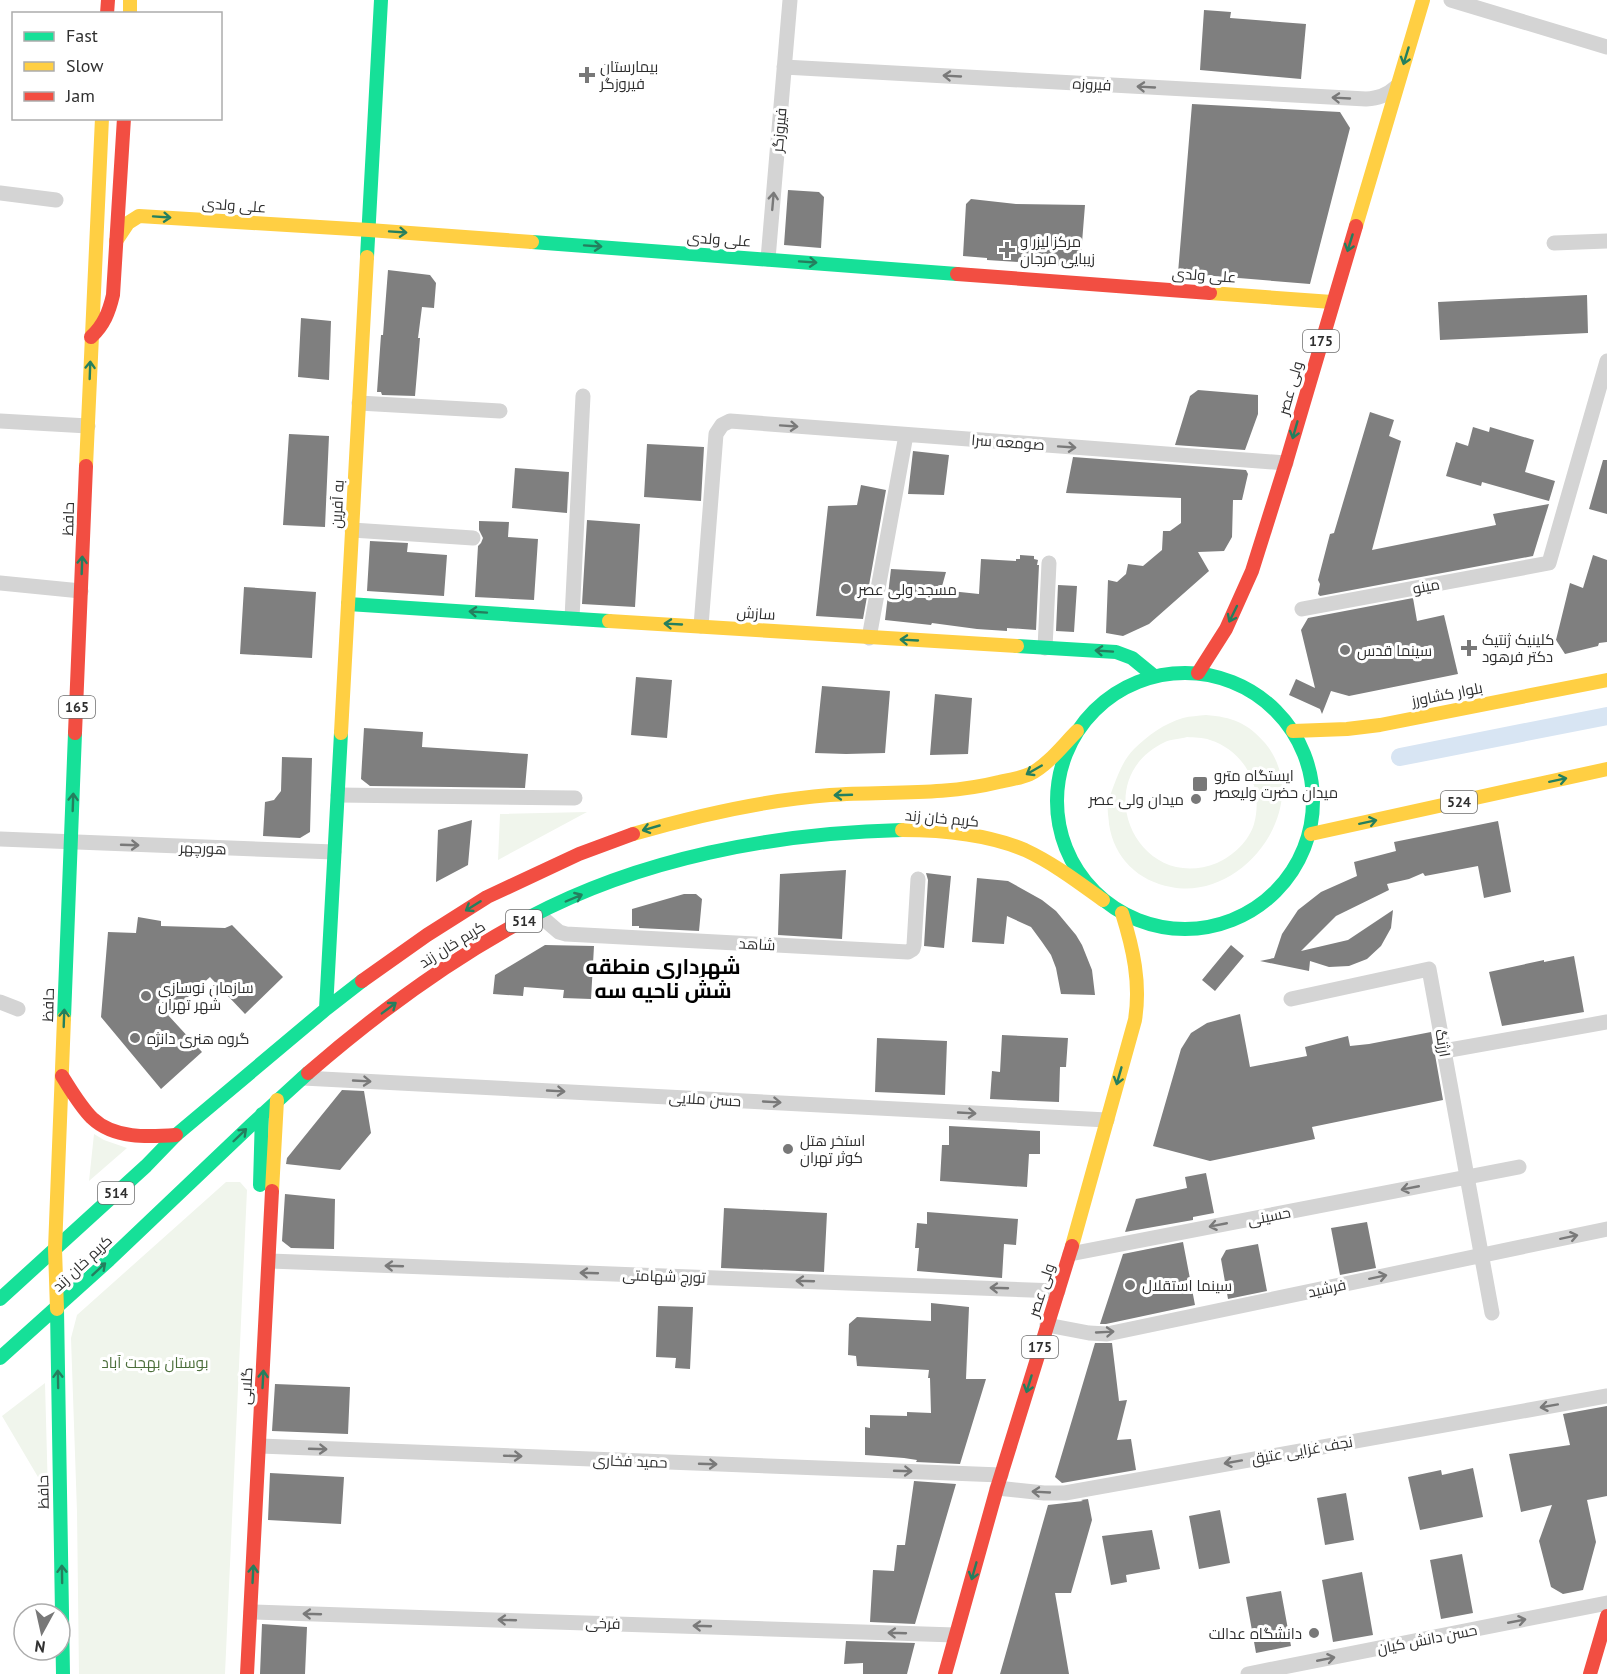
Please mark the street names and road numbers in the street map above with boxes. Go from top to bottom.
street label: فیروزه [1072,73,1112,95]
street label: فیروزگر [767,107,790,154]
street label: علی ولدی [201,193,267,218]
street label: علی ولدی [686,227,752,252]
street label: علی ولدی [1171,263,1237,288]
road number: 175 [1303,330,1339,352]
street label: ولی عصر [1273,359,1308,418]
street label: صومعه سرا [971,430,1045,454]
street label: به آفرین [326,479,349,529]
street label: حافظ [58,502,78,536]
street label: مینو [1411,574,1441,598]
street label: سازش [736,602,776,625]
street label: بلوار کشاورز [1409,678,1484,710]
road number: 165 [59,696,95,718]
road number: 524 [1441,791,1477,813]
street label: کریم خان زند [904,805,980,832]
street label: هورچهر [178,838,227,859]
road number: 514 [506,910,542,932]
street label: کریم خان زند [415,916,489,973]
street label: شاهد [738,934,776,954]
street label: حافظ [38,988,58,1022]
street label: ارژنگ [1431,1027,1455,1059]
street label: حسن ملایی [668,1088,742,1111]
road number: 514 [98,1182,134,1204]
street label: حسینی [1246,1203,1292,1230]
street label: کریم خان زند [48,1231,116,1296]
street label: ولی عصر [1023,1261,1060,1320]
street label: تورج شهامتی [622,1265,706,1289]
street label: فرشید [1306,1275,1348,1301]
road number: 175 [1022,1336,1058,1358]
street label: گلابی [236,1367,257,1405]
street label: نجف غزایی عتیق [1250,1432,1354,1469]
street label: حمید فخاری [592,1450,668,1473]
street label: حافظ [33,1475,53,1509]
street label: فرخی [585,1613,621,1634]
street label: حسن دانش کیان [1375,1620,1479,1659]

